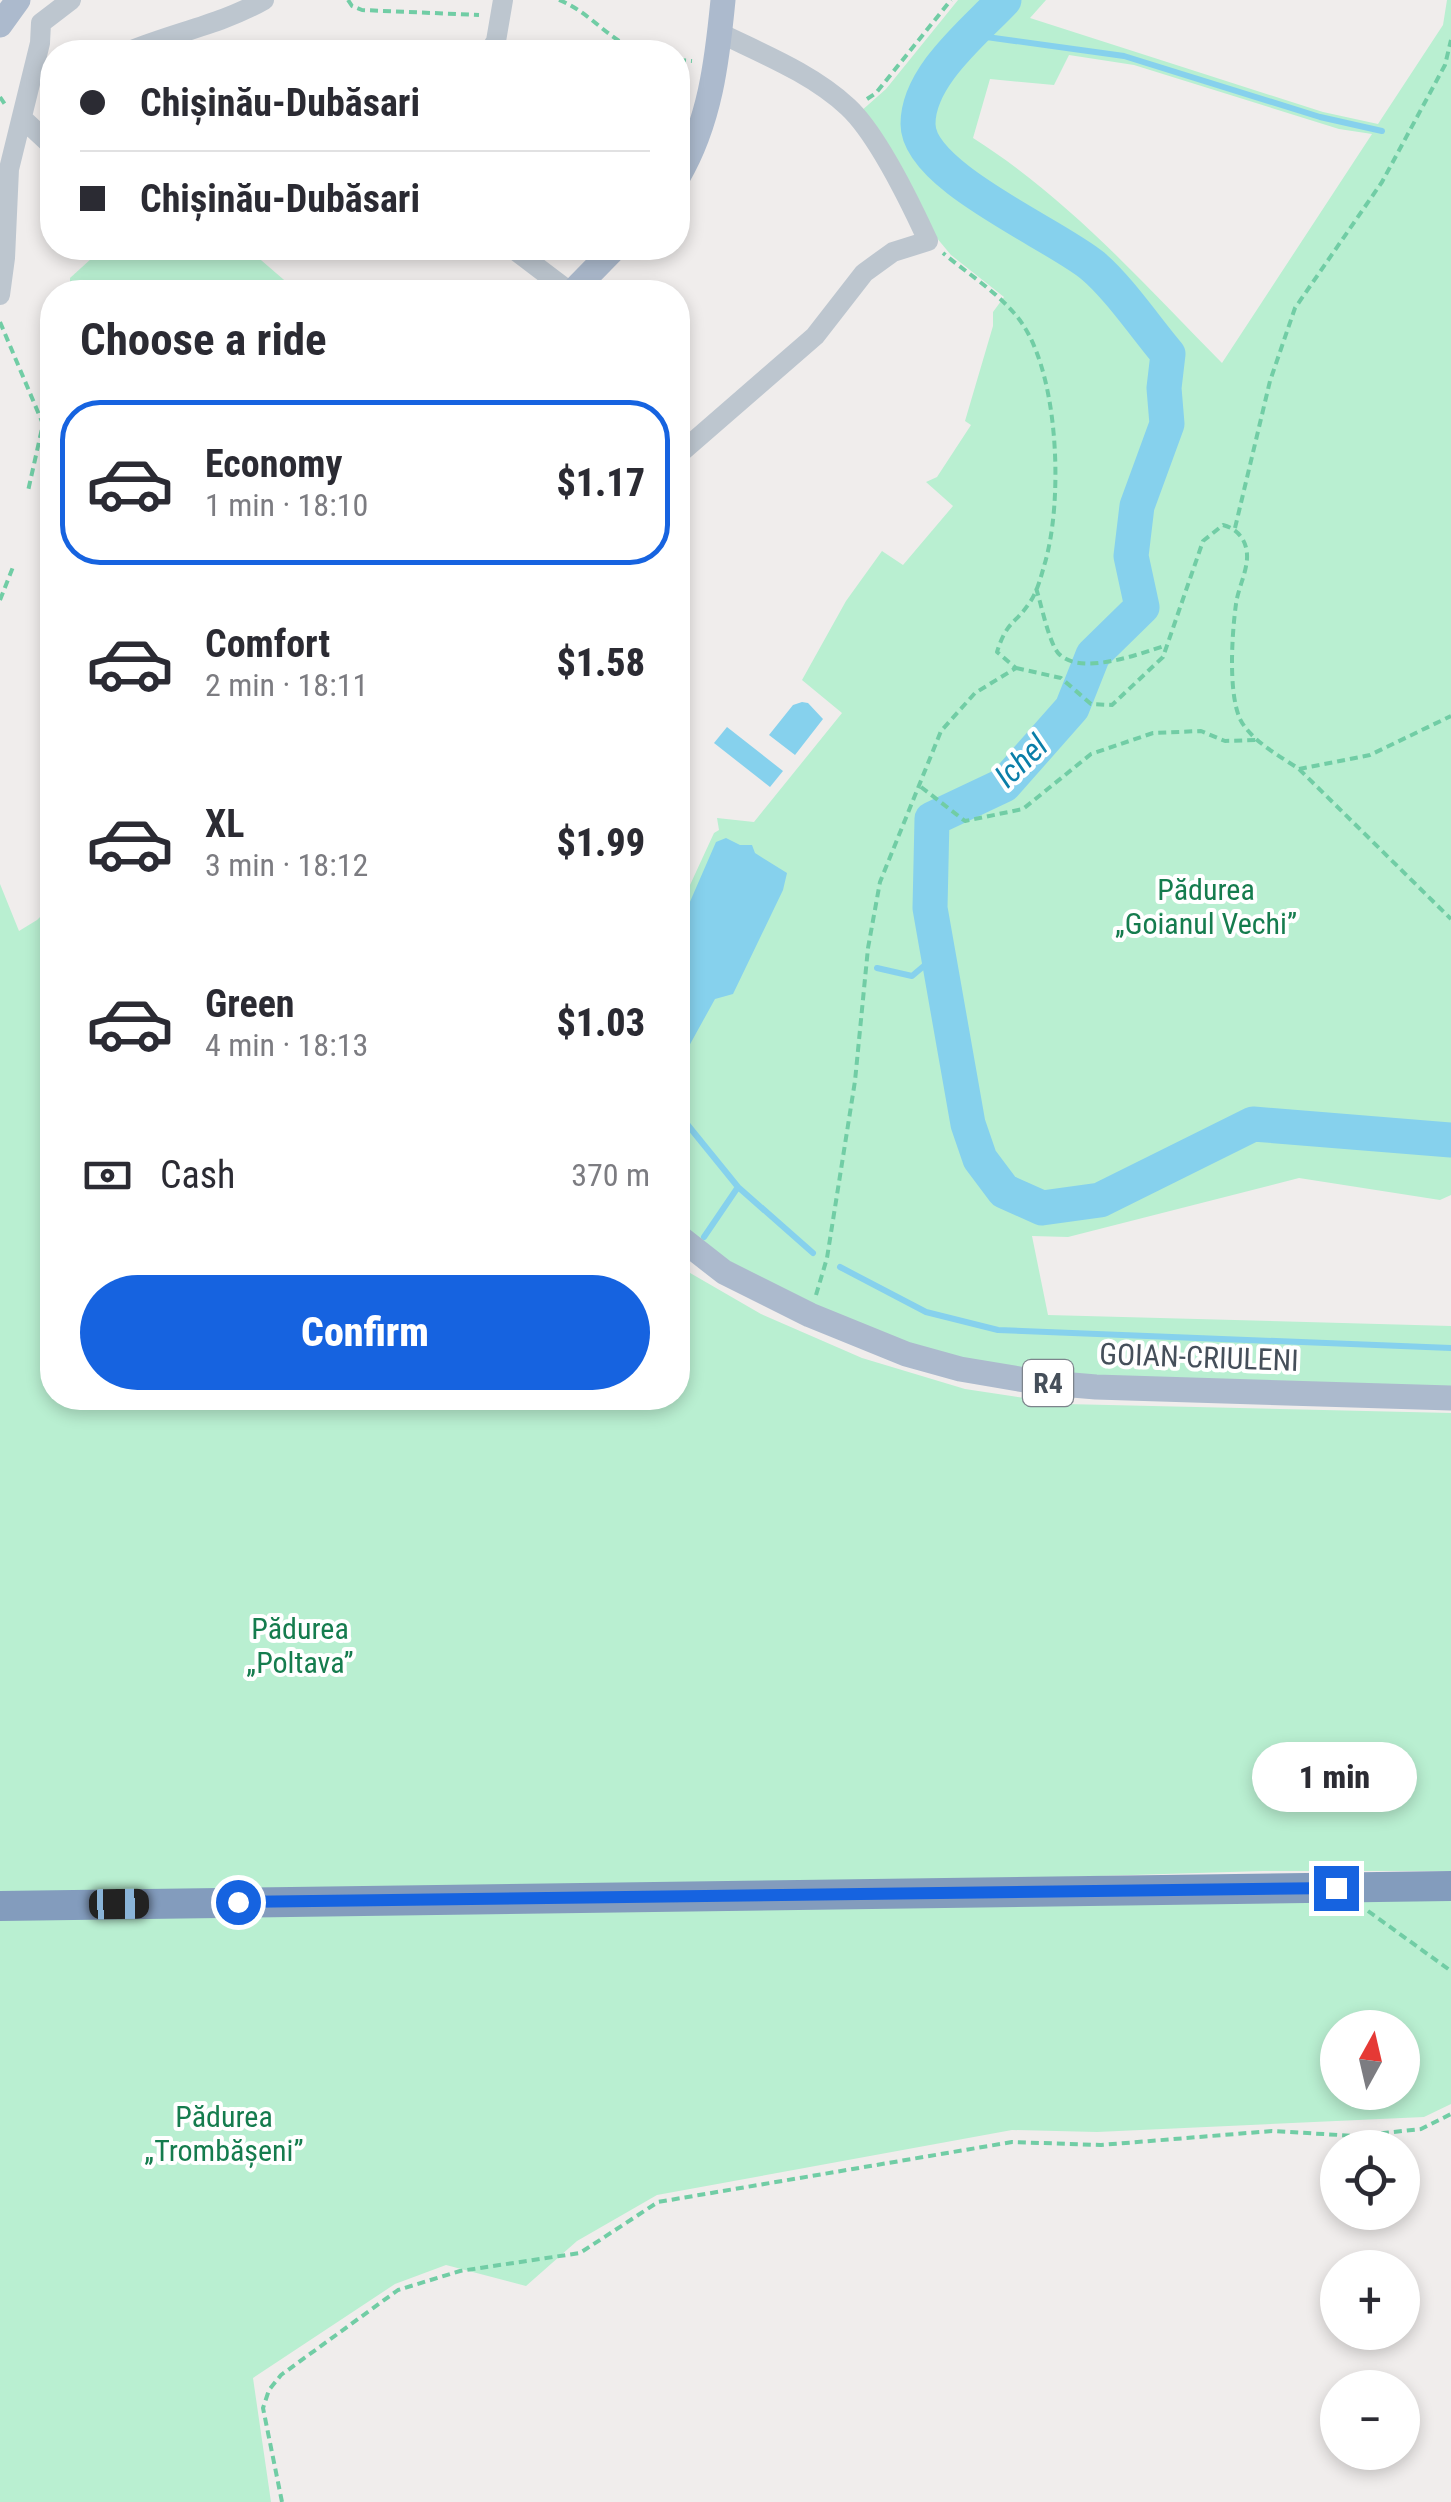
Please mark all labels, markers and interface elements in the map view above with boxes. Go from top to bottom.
text: Chișinău-Dubăsari [140,81,420,125]
text: Chișinău-Dubăsari [140,177,420,221]
text: Choose a ride [80,313,327,366]
icon: car [85,438,175,528]
text: Economy [205,442,342,486]
text: $1.17 [556,461,645,505]
text: 1 min · 18:10 [205,486,368,524]
icon: car [85,618,175,708]
text: Comfort [205,622,330,666]
text: $1.58 [556,641,645,685]
text: 2 min · 18:11 [205,666,368,704]
water label: Ichel [987,726,1056,795]
icon: car [85,798,175,888]
text: XL [205,802,244,846]
text: $1.99 [556,821,645,865]
text: 3 min · 18:12 [205,846,368,884]
park label: Pădurea „Goianul Vechi” [1115,872,1297,941]
icon: car [85,978,175,1068]
text: Green [205,982,295,1026]
text: $1.03 [556,1001,645,1045]
text: 4 min · 18:13 [205,1026,368,1064]
icon: cash [80,1148,135,1203]
text: Cash [160,1153,235,1197]
text: 370 m [571,1156,650,1194]
button: Confirm [80,1275,650,1390]
street label: GOIAN-CRIULENI [1099,1336,1299,1378]
road number: R4 [1023,1360,1073,1406]
park label: Pădurea „Poltava” [246,1611,354,1680]
callout: 1 min [1254,1743,1418,1813]
text: 1 min [1299,1758,1370,1796]
route end [1314,1866,1359,1911]
route start [216,1880,261,1925]
car [89,1888,149,1920]
north arrow [1320,2010,1420,2110]
map controls [1320,2010,1420,2470]
park label: Pădurea „Trombășeni” [144,2099,304,2169]
button: locate [1320,2130,1420,2230]
button: + [1320,2250,1420,2350]
button: − [1320,2370,1420,2470]

